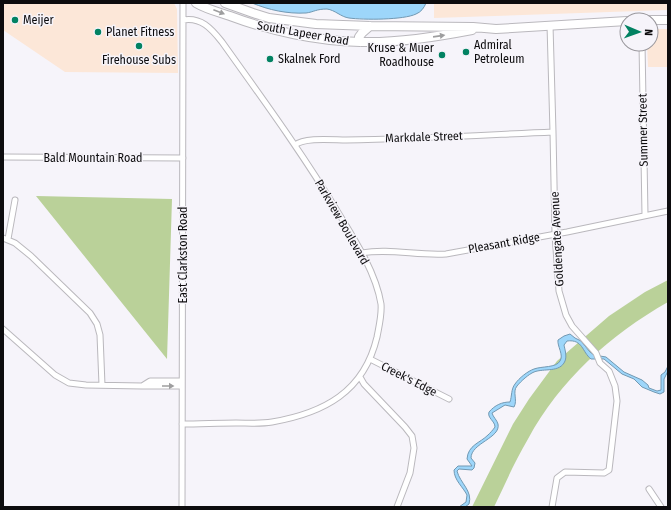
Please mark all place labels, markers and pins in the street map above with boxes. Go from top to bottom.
place label: Meijer [23,13,54,27]
marker: Meijer [10,15,20,25]
place label: Planet Fitness [106,25,174,39]
marker: Planet Fitness [93,27,103,37]
place label: Admiral Petroleum [474,38,524,66]
marker: Firehouse Subs [134,41,144,51]
place label: Kruse & Muer Roadhouse [368,41,435,69]
marker: Admiral Petroleum [461,47,471,57]
marker: Kruse & Muer Roadhouse [437,50,447,60]
place label: Skalnek Ford [278,52,340,66]
place label: Firehouse Subs [102,53,176,67]
marker: Skalnek Ford [265,54,275,64]

